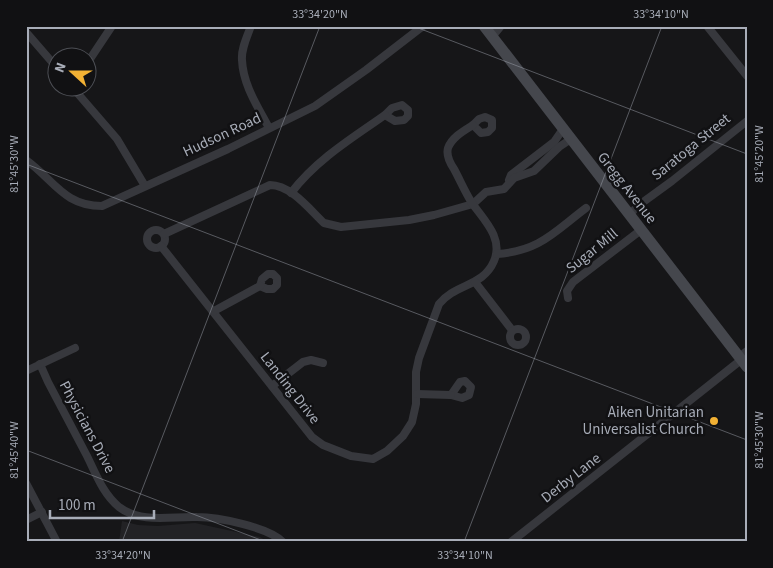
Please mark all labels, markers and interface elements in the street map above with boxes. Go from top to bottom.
text: 33°34'20"N [292,6,348,23]
text: 33°34'10"N [633,6,689,23]
north arrow [48,48,98,98]
text: N [50,60,72,76]
street label: Hudson Road [179,108,265,162]
street label: Saratoga Street [647,109,735,185]
text: 81°45'20"W [751,125,768,183]
text: 81°45'30"W [6,135,23,193]
street label: Gregg Avenue [592,148,662,228]
street label: Sugar Mill [561,223,623,279]
street label: Landing Drive [255,348,325,428]
street label: Physicians Drive [54,377,120,477]
place label: Aiken Unitarian Universalist Church [583,402,704,440]
text: 81°45'30"W [751,411,768,469]
marker: Aiken Unitarian Universalist Church [708,415,720,427]
text: 81°45'40"W [6,421,23,479]
street label: Derby Lane [537,448,605,508]
scale bar [50,488,154,520]
text: 100 m [58,495,96,516]
text: 33°34'20"N [95,547,151,564]
text: 33°34'10"N [437,547,493,564]

